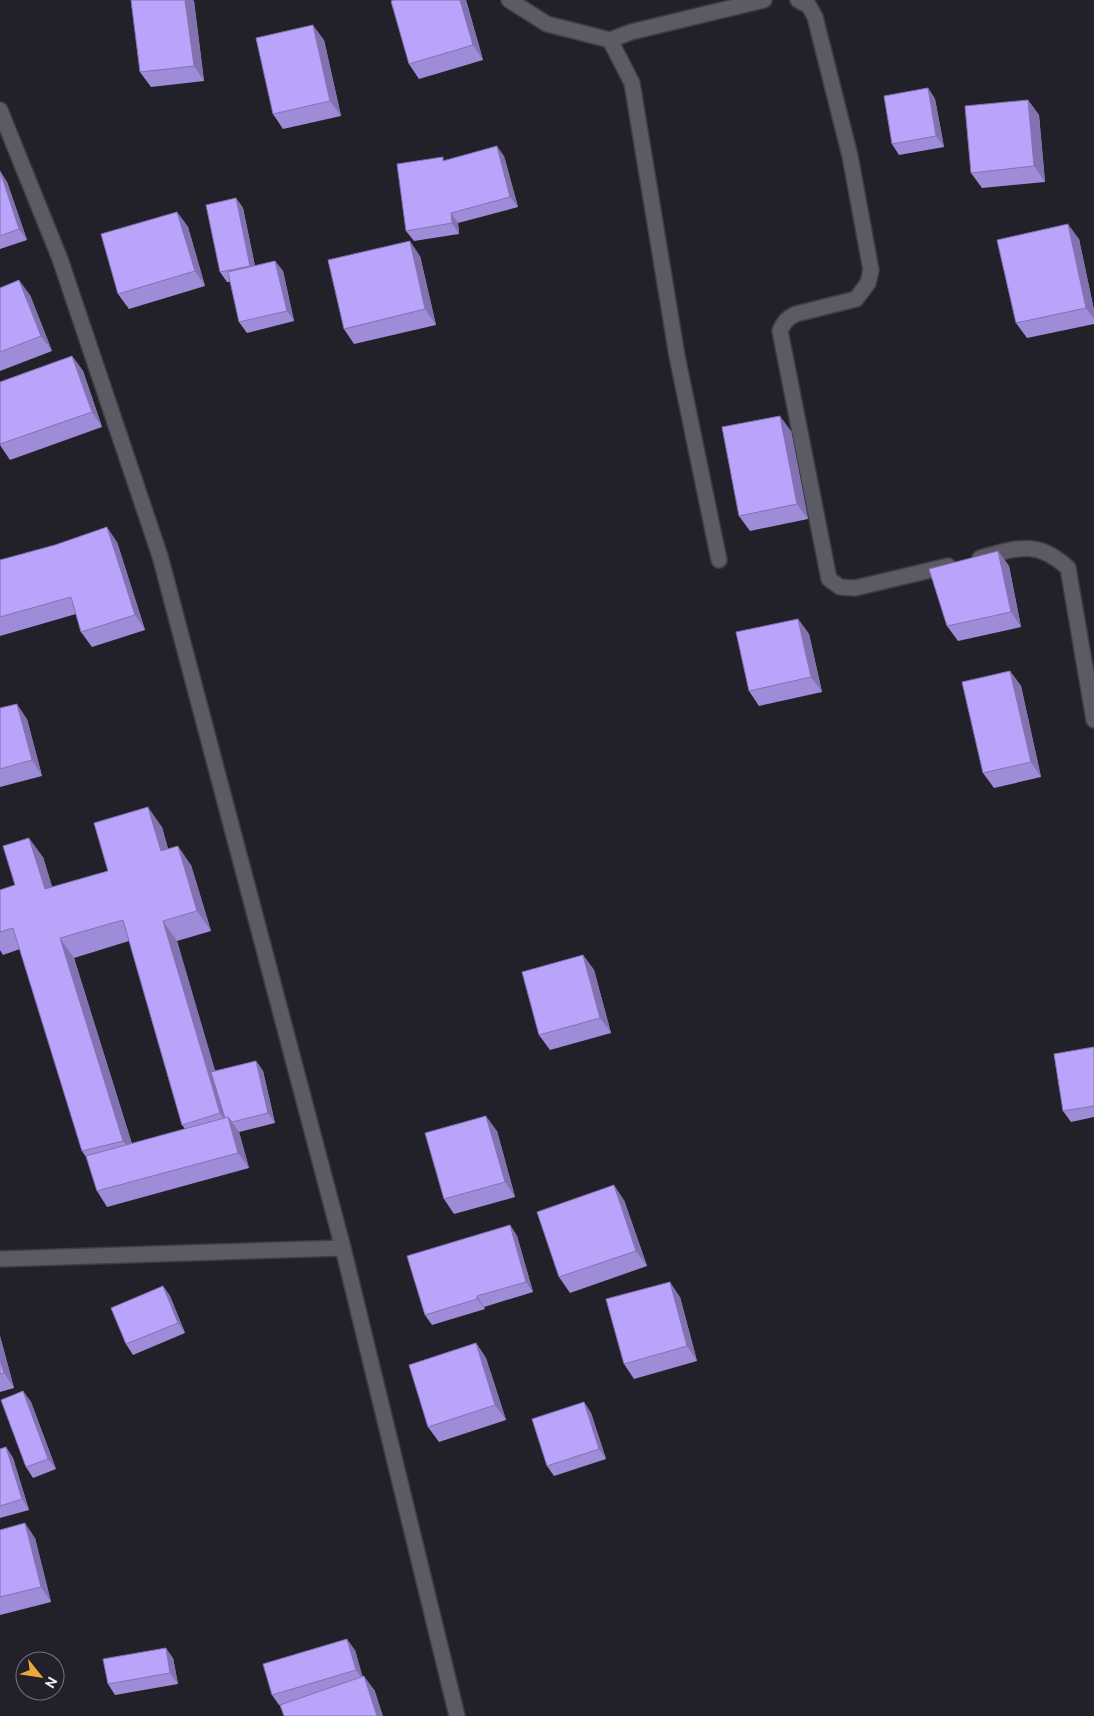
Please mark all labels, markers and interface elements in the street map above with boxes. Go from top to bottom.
north arrow [15,1651,65,1701]
text: N [42,1674,61,1691]

